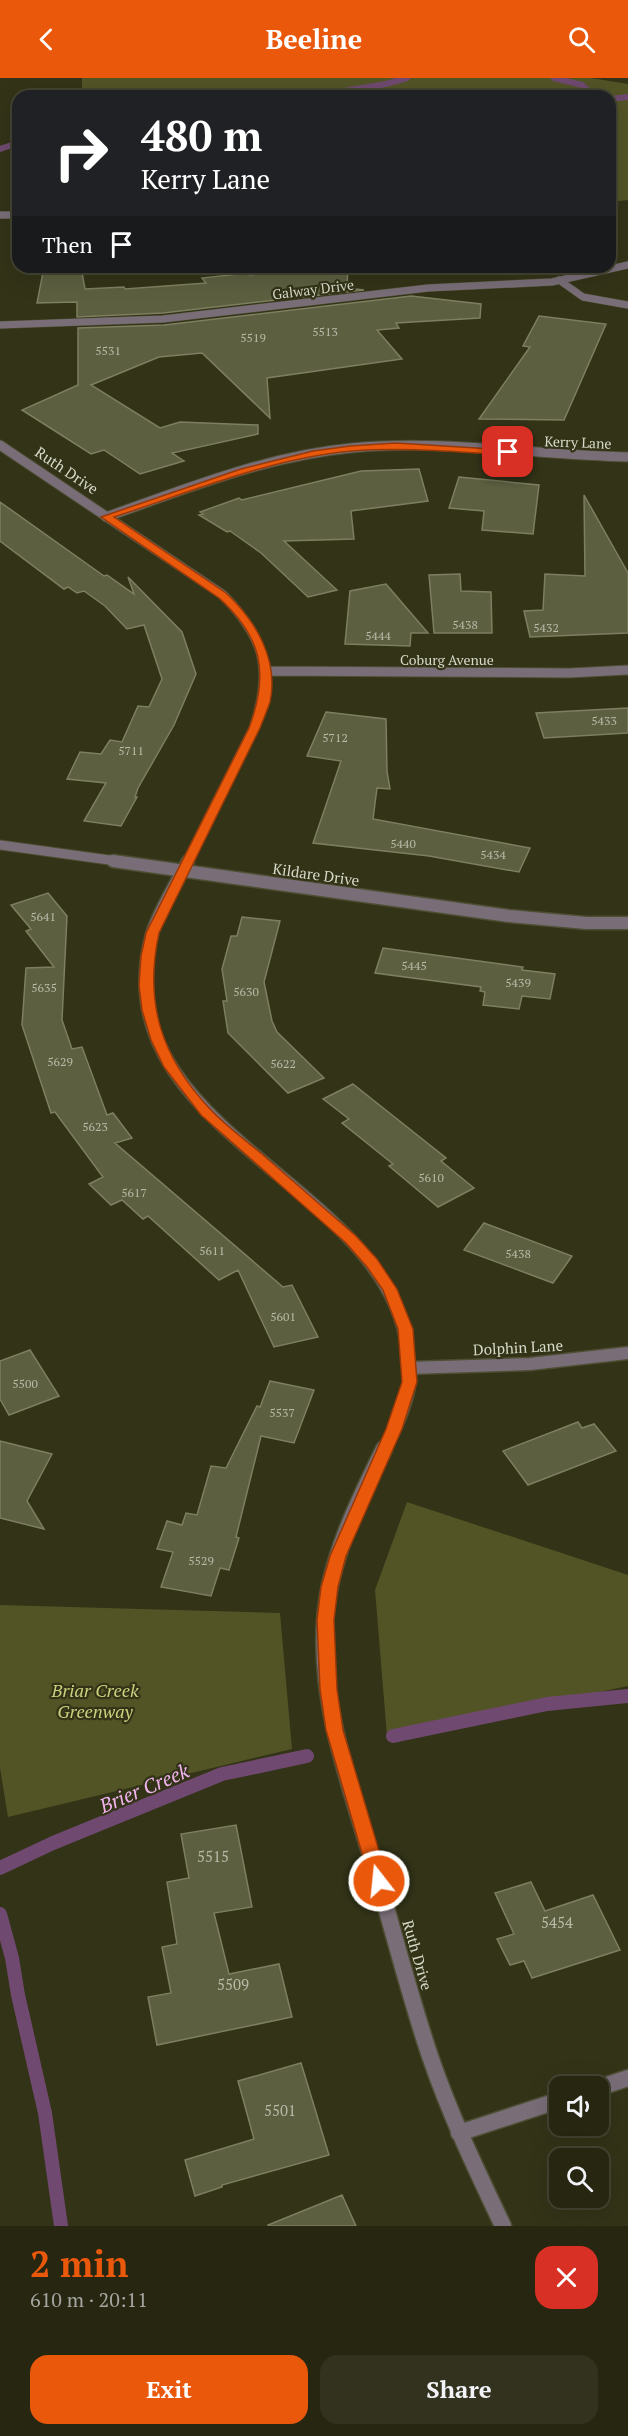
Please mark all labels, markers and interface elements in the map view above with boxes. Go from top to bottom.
text: Beeline [266,21,362,57]
icon: back [30,23,63,56]
icon: search [565,23,598,56]
text: 480 m [141,107,262,163]
icon: right [42,114,120,192]
text: Kerry Lane [141,161,270,197]
icon: arrive [105,228,138,261]
text: Then [42,230,93,259]
street label: Galway Drive [271,275,355,303]
house number: 5513 [312,324,338,339]
house number: 5519 [240,330,266,345]
house number: 5531 [95,343,121,358]
pin [482,426,533,477]
street label: Kerry Lane [544,431,612,453]
icon: arrive [491,435,524,468]
street label: Ruth Drive [32,442,102,498]
house number: 5438 [452,617,478,632]
house number: 5432 [533,620,559,635]
house number: 5444 [365,628,391,643]
street label: Coburg Avenue [400,650,494,669]
house number: 5433 [591,713,617,728]
house number: 5712 [322,730,348,745]
house number: 5711 [118,743,144,758]
house number: 5440 [390,836,416,851]
house number: 5434 [480,847,506,862]
street label: Kildare Drive [271,858,361,890]
house number: 5641 [30,909,56,924]
house number: 5445 [401,958,427,973]
house number: 5439 [505,975,531,990]
house number: 5635 [31,980,57,995]
house number: 5630 [233,984,259,999]
house number: 5629 [47,1054,73,1069]
house number: 5622 [270,1056,296,1071]
house number: 5623 [82,1119,108,1134]
house number: 5610 [418,1170,444,1185]
house number: 5617 [121,1185,147,1200]
house number: 5611 [199,1243,225,1258]
house number: 5438 [505,1246,531,1261]
house number: 5601 [270,1309,296,1324]
street label: Dolphin Lane [473,1335,563,1359]
house number: 5500 [12,1376,38,1391]
house number: 5537 [269,1405,295,1420]
house number: 5529 [188,1553,214,1568]
park label: Briar Creek Greenway [50,1678,139,1723]
water label: Brier Creek [94,1757,193,1819]
house number: 5515 [197,1846,229,1866]
position arrow [347,1849,411,1913]
house number: 5454 [541,1912,573,1932]
street label: Ruth Drive [398,1918,438,1992]
house number: 5509 [217,1974,249,1994]
map controls [549,2076,609,2208]
button: sound [549,2076,609,2136]
house number: 5501 [264,2100,296,2120]
button: search [549,2148,609,2208]
text: 2 min [30,2240,128,2287]
button: close [535,2246,598,2309]
text: 610 m · 20:11 [30,2286,148,2313]
button: Exit [30,2355,308,2424]
button: Share [320,2355,598,2424]

